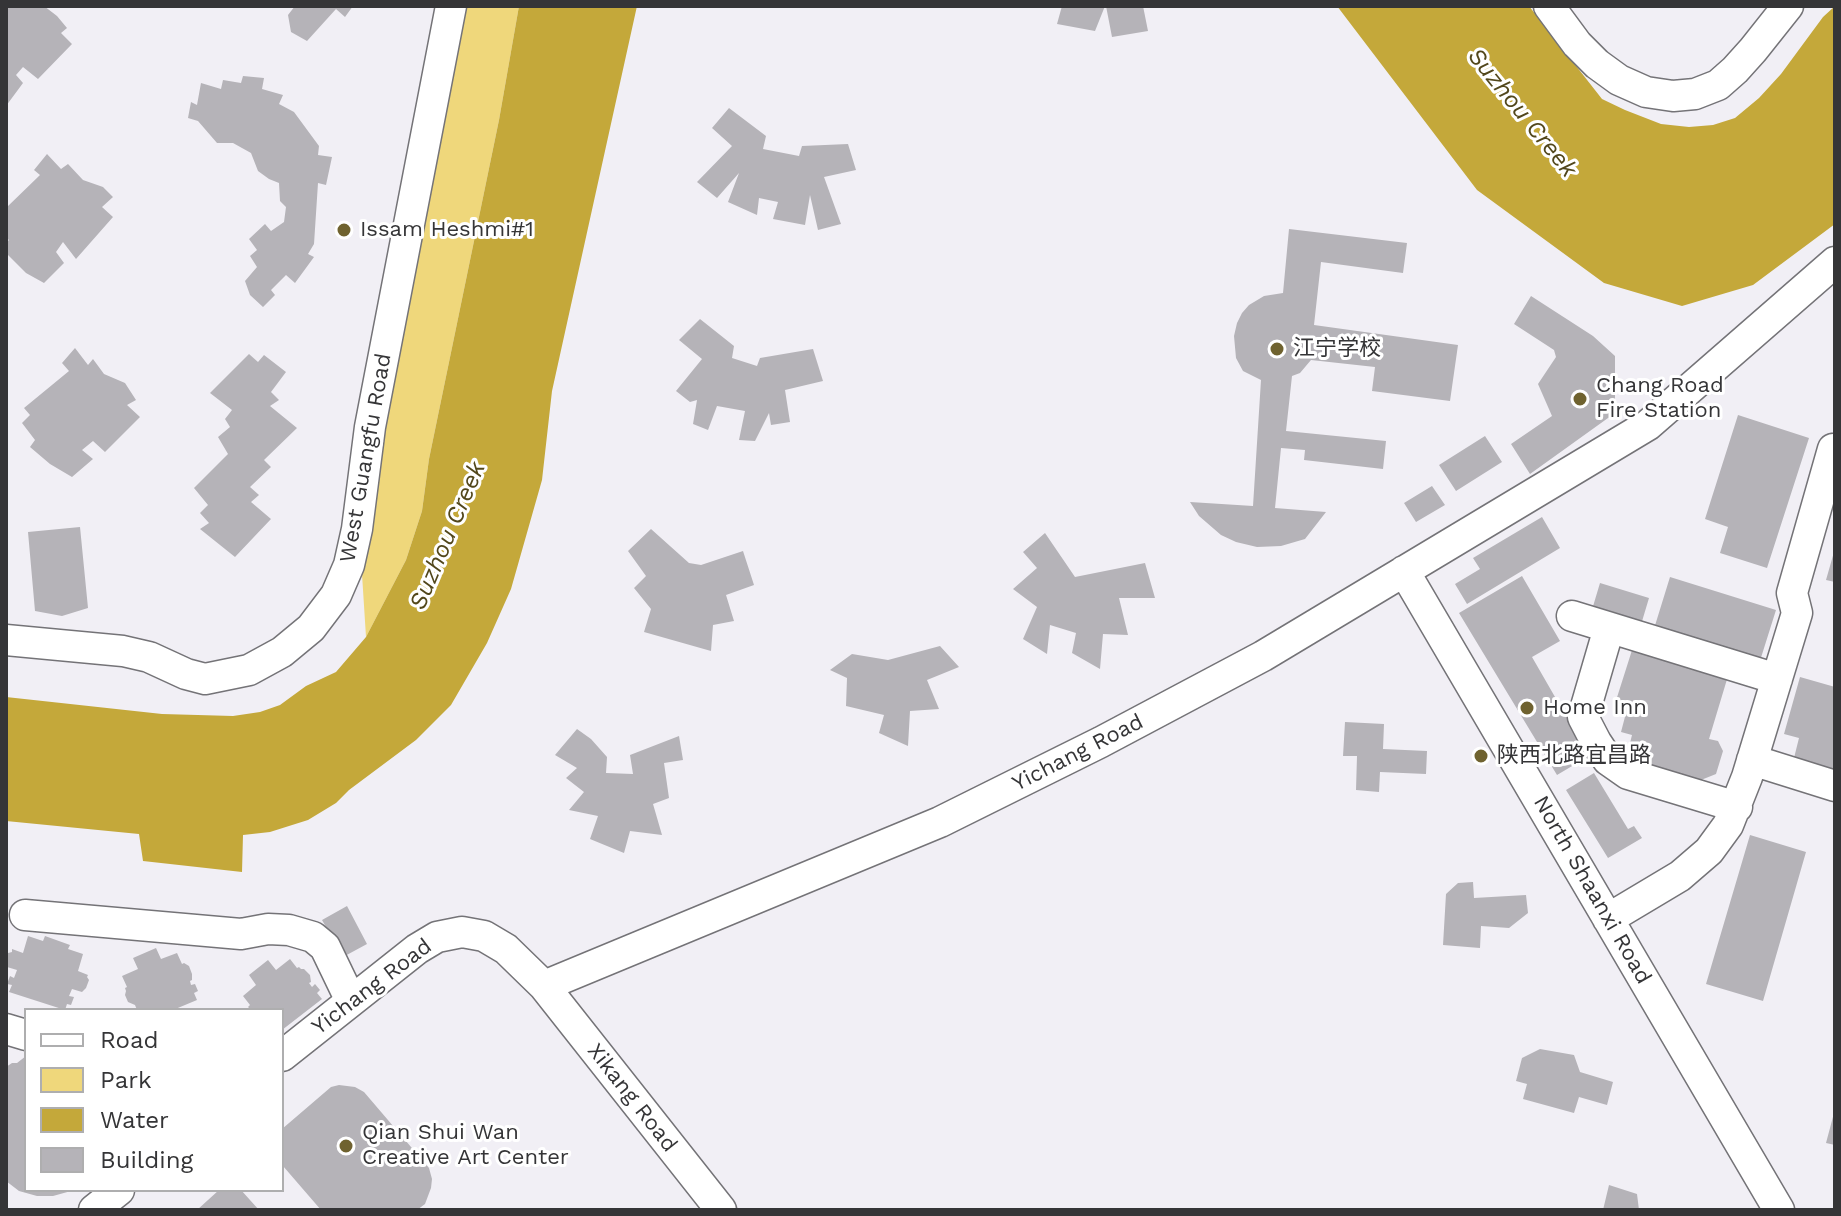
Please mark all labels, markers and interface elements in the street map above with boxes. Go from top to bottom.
water label: Suzhou Creek [1461,42,1583,184]
place label: Issam Heshmi#1 [360,217,534,243]
marker: Issam Heshmi#1 [335,221,353,239]
place label: 江宁学校 [1293,336,1381,362]
marker: 江宁学校 [1268,340,1286,358]
street label: West Guangfu Road [335,351,397,565]
place label: Chang Road Fire Station [1596,373,1724,424]
marker: Chang Road Fire Station [1571,390,1589,408]
water label: Suzhou Creek [404,458,492,614]
place label: Home Inn [1543,695,1647,721]
marker: Home Inn [1518,699,1536,717]
street label: Yichang Road [1008,709,1148,797]
place label: 陕西北路宜昌路 [1497,743,1651,769]
marker: 陕西北路宜昌路 [1472,747,1490,765]
street label: North Shaanxi Road [1527,791,1657,989]
street label: Yichang Road [307,933,437,1041]
legend [24,1008,284,1192]
text: Road [100,1026,159,1054]
street label: Xikang Road [581,1039,683,1157]
text: Park [100,1066,152,1094]
text: Water [100,1106,169,1134]
place label: Qian Shui Wan Creative Art Center [362,1120,569,1172]
marker: Qian Shui Wan Creative Art Center [337,1137,355,1155]
text: Building [100,1146,193,1174]

